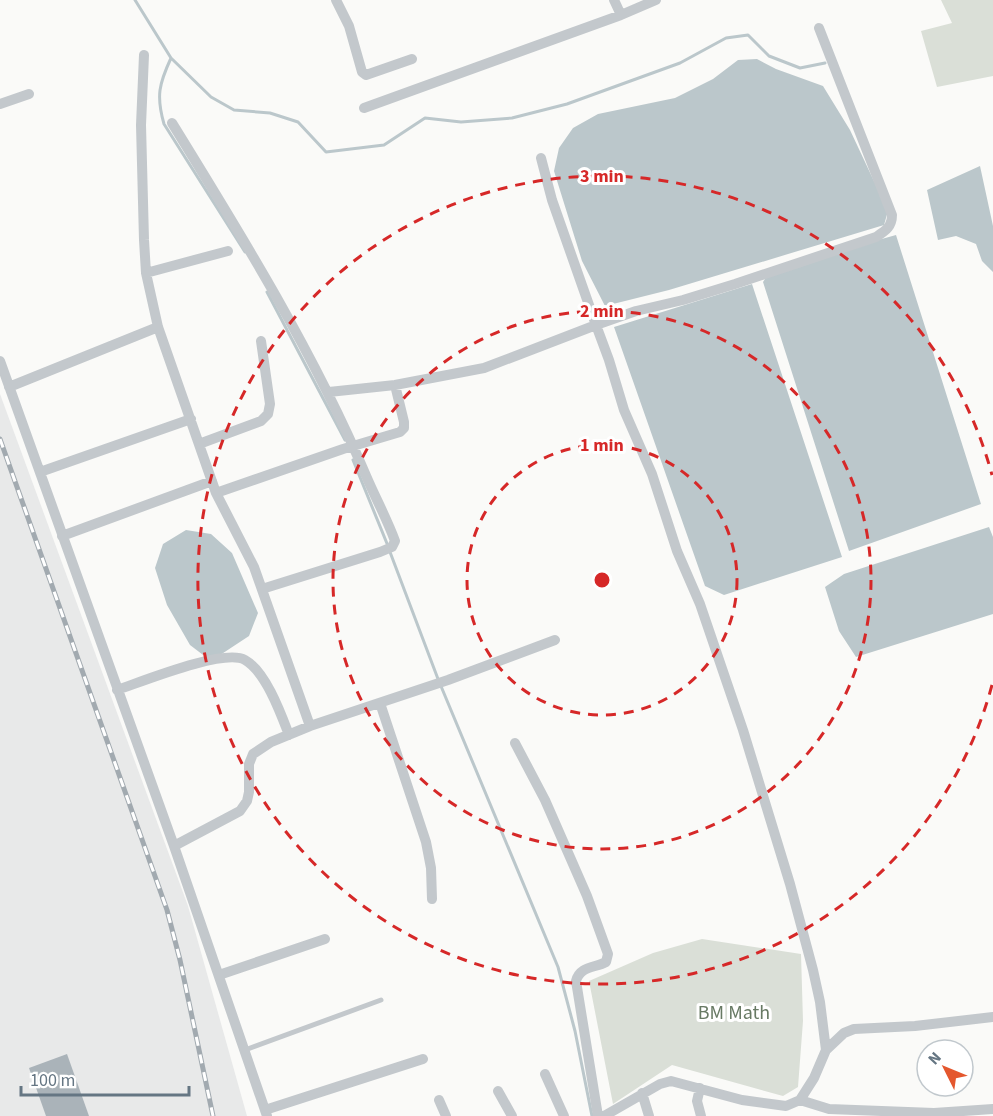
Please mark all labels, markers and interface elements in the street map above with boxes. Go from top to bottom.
text: 3 min [580,164,624,189]
text: 2 min [580,299,624,324]
text: 1 min [580,433,624,458]
centre of rings [592,570,612,590]
park label: BM Math [698,999,770,1027]
north arrow [915,1038,975,1098]
text: N [923,1047,946,1070]
scale bar [21,1059,189,1097]
text: 100 m [30,1068,75,1093]

